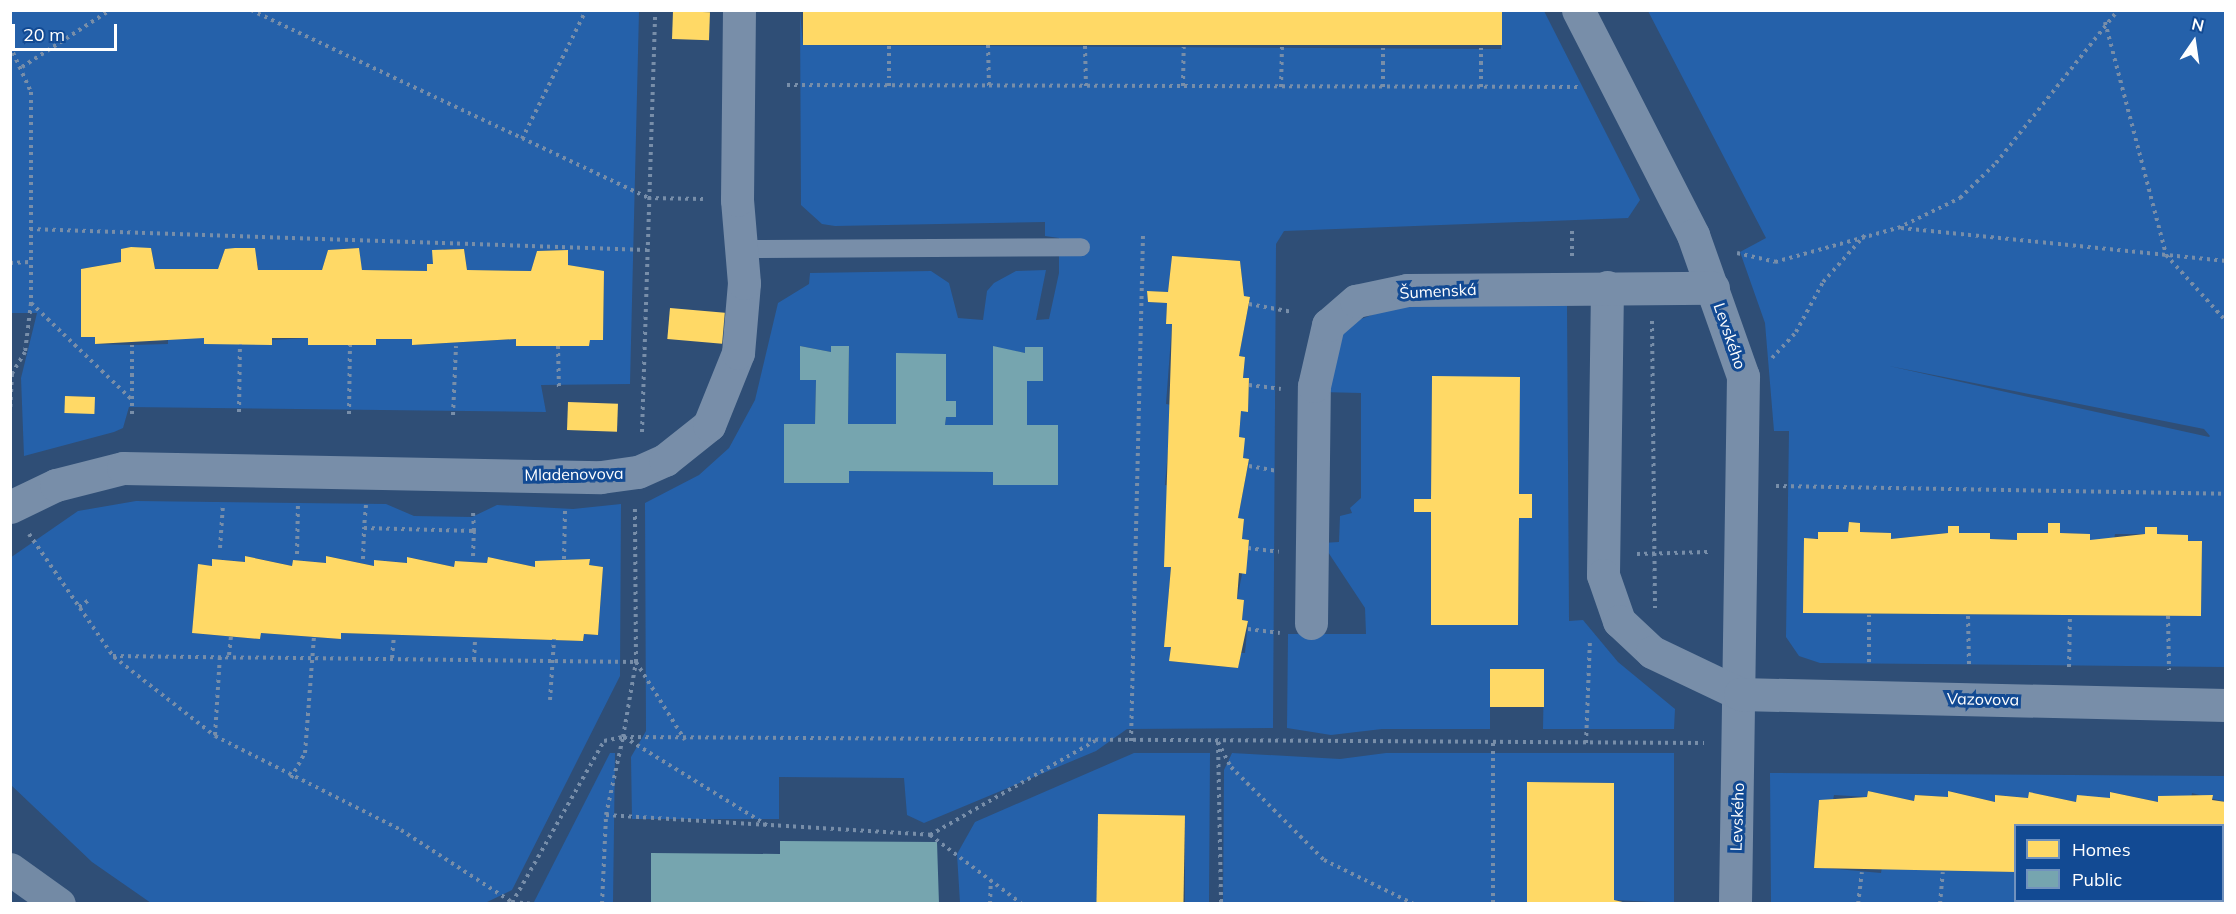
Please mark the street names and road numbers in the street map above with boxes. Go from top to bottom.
street label: Šumenská [1399,279,1477,303]
street label: Levského [1710,300,1750,372]
street label: Mladenovova [524,464,624,484]
street label: Vazovova [1947,689,2019,709]
street label: Levského [1726,782,1748,852]

